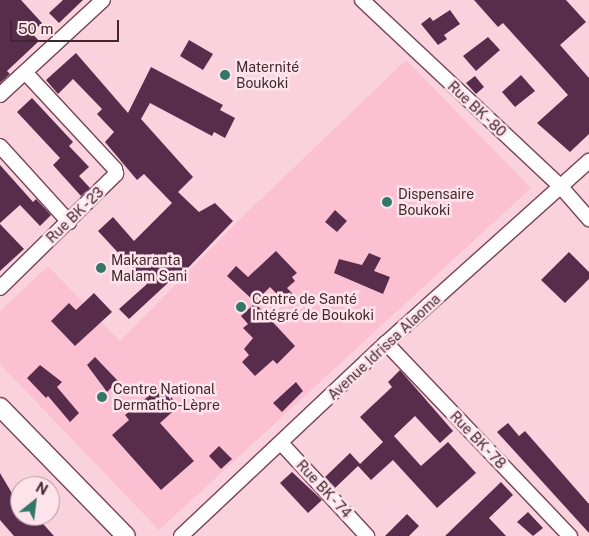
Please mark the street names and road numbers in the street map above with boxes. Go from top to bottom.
street label: Rue BK - 80 [443,76,511,142]
street label: Rue BK - 23 [41,182,109,248]
street label: Avenue Idrissa Alaoma [324,291,444,403]
street label: Rue BK - 78 [445,406,511,474]
street label: Rue BK - 74 [292,455,356,523]

